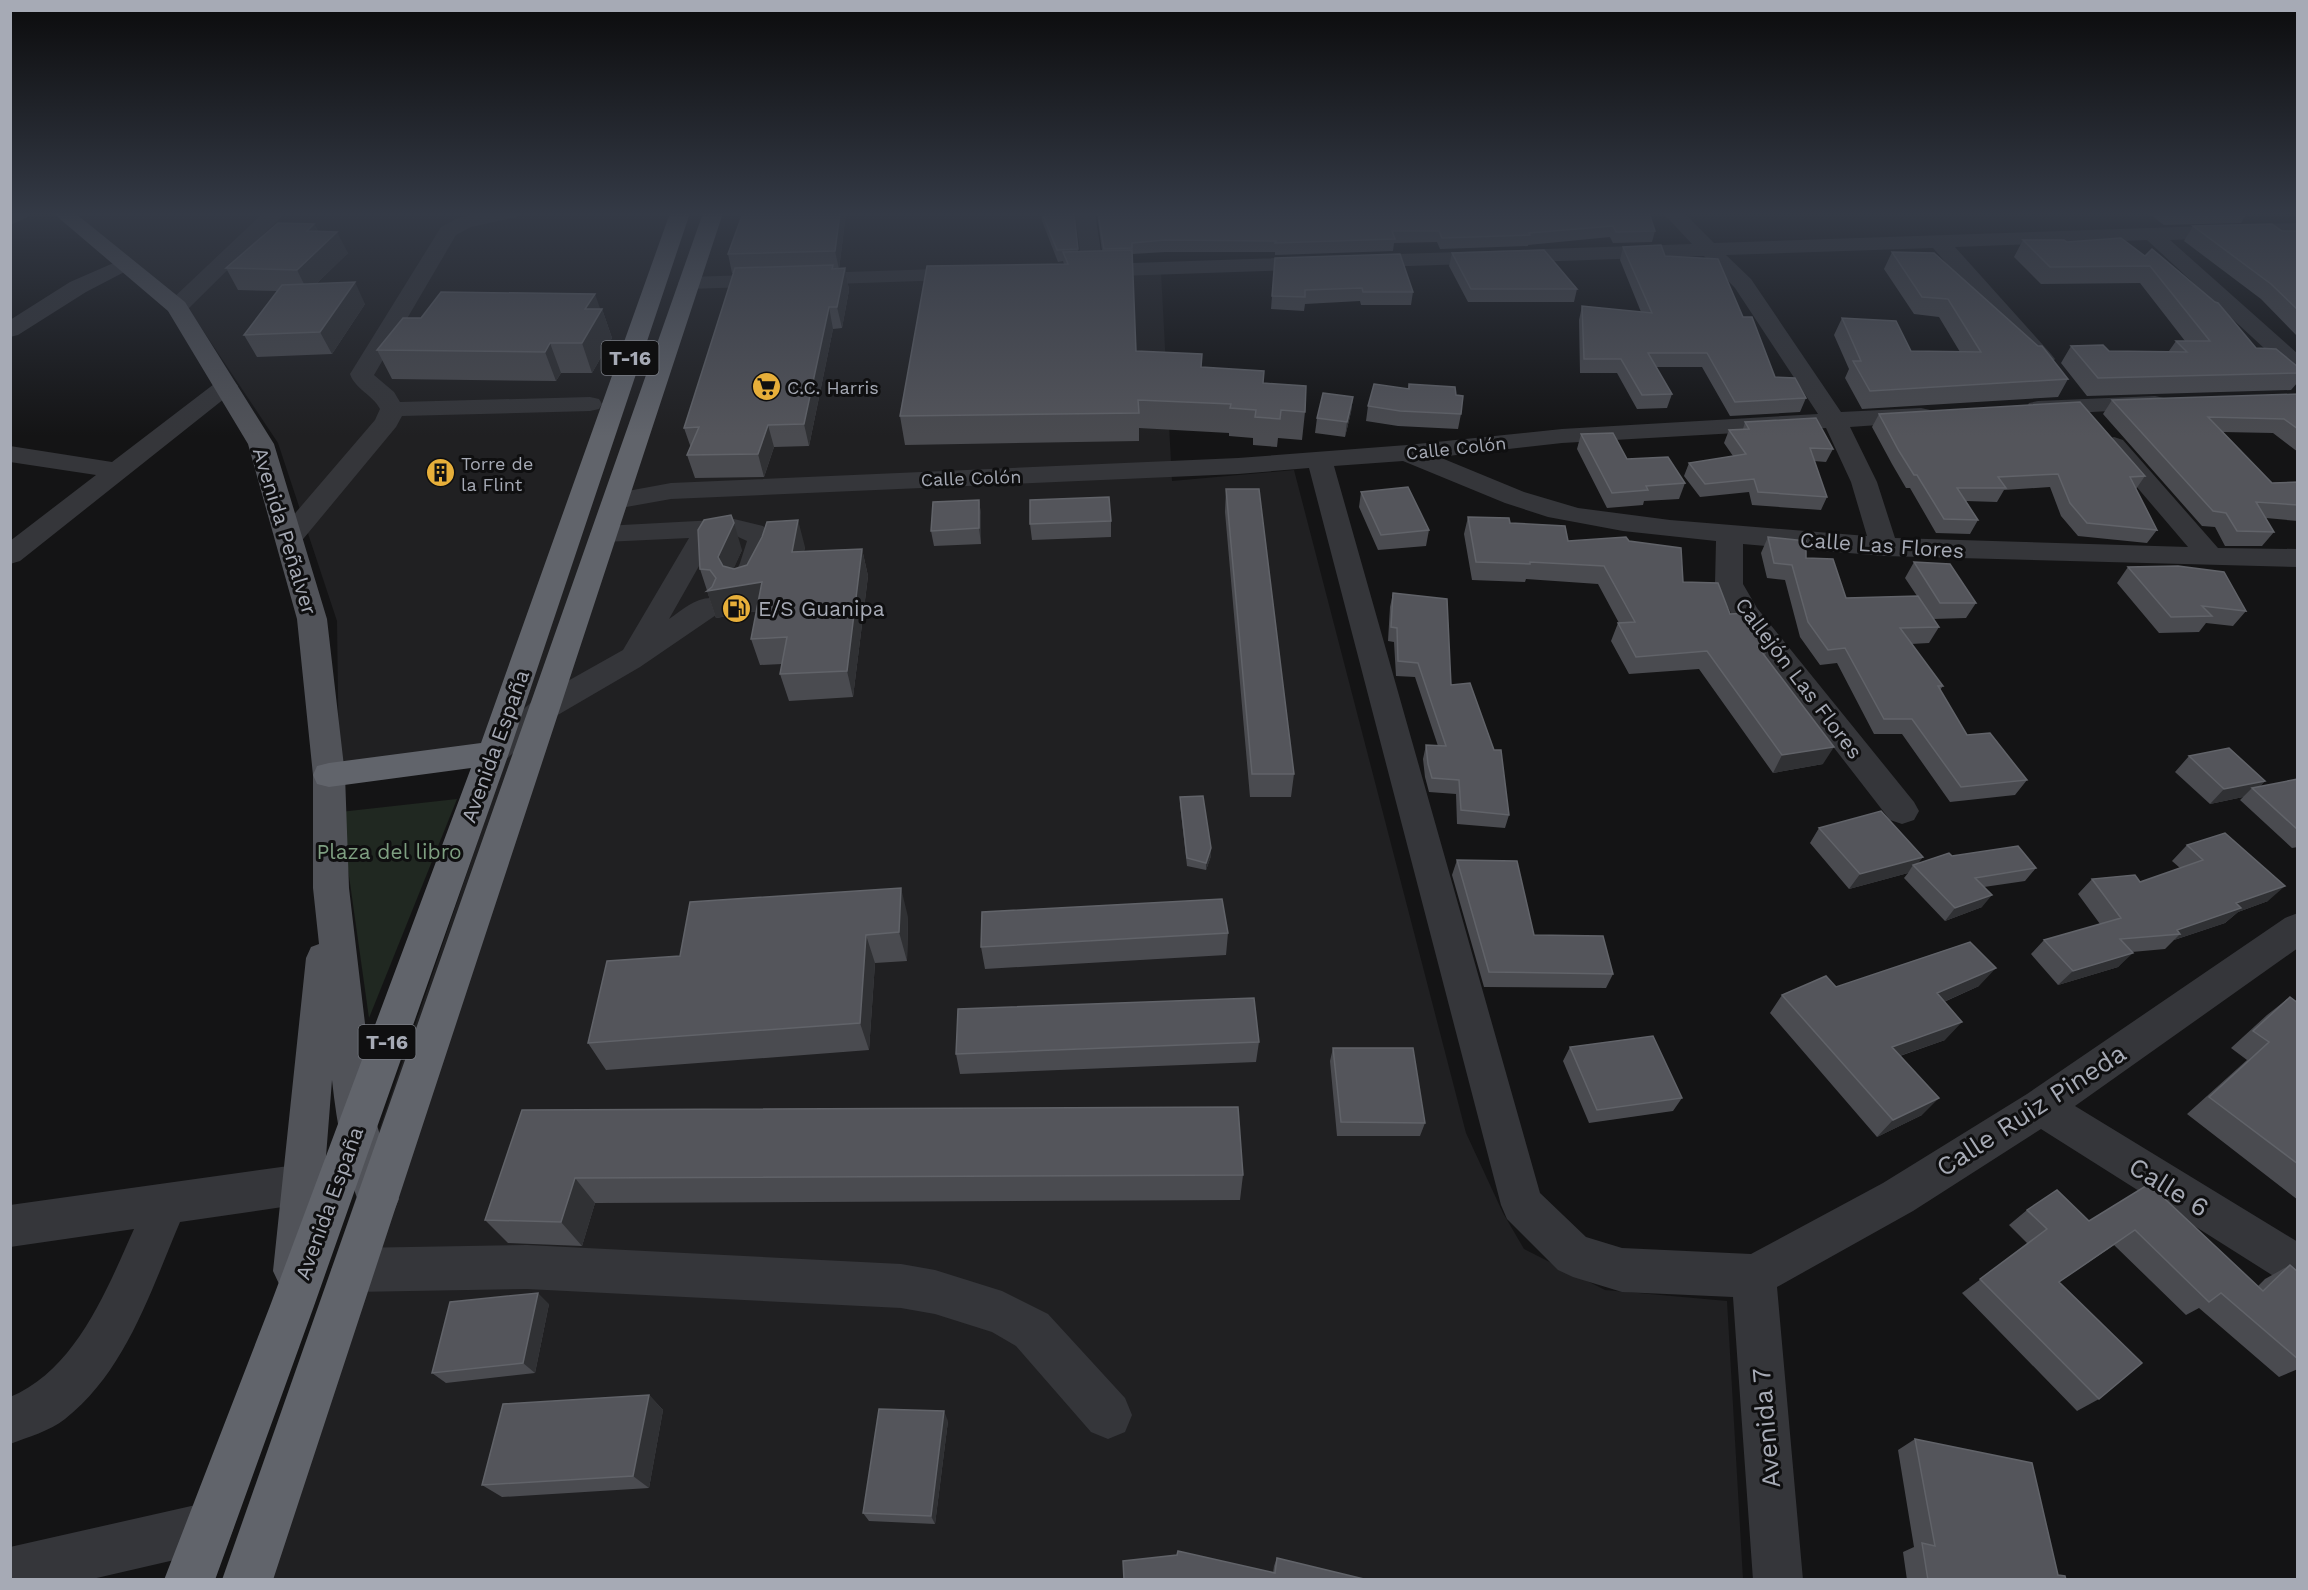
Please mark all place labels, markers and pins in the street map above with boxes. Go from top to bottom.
supermarket icon: C.C. Harris [750,371,782,403]
place label: C.C. Harris [787,377,879,398]
place label: Torre de la Flint [461,453,533,495]
building icon: Torre de la Flint [424,457,456,489]
fuel station icon: E/S Guanipa [721,592,753,624]
place label: E/S Guanipa [758,596,885,621]

